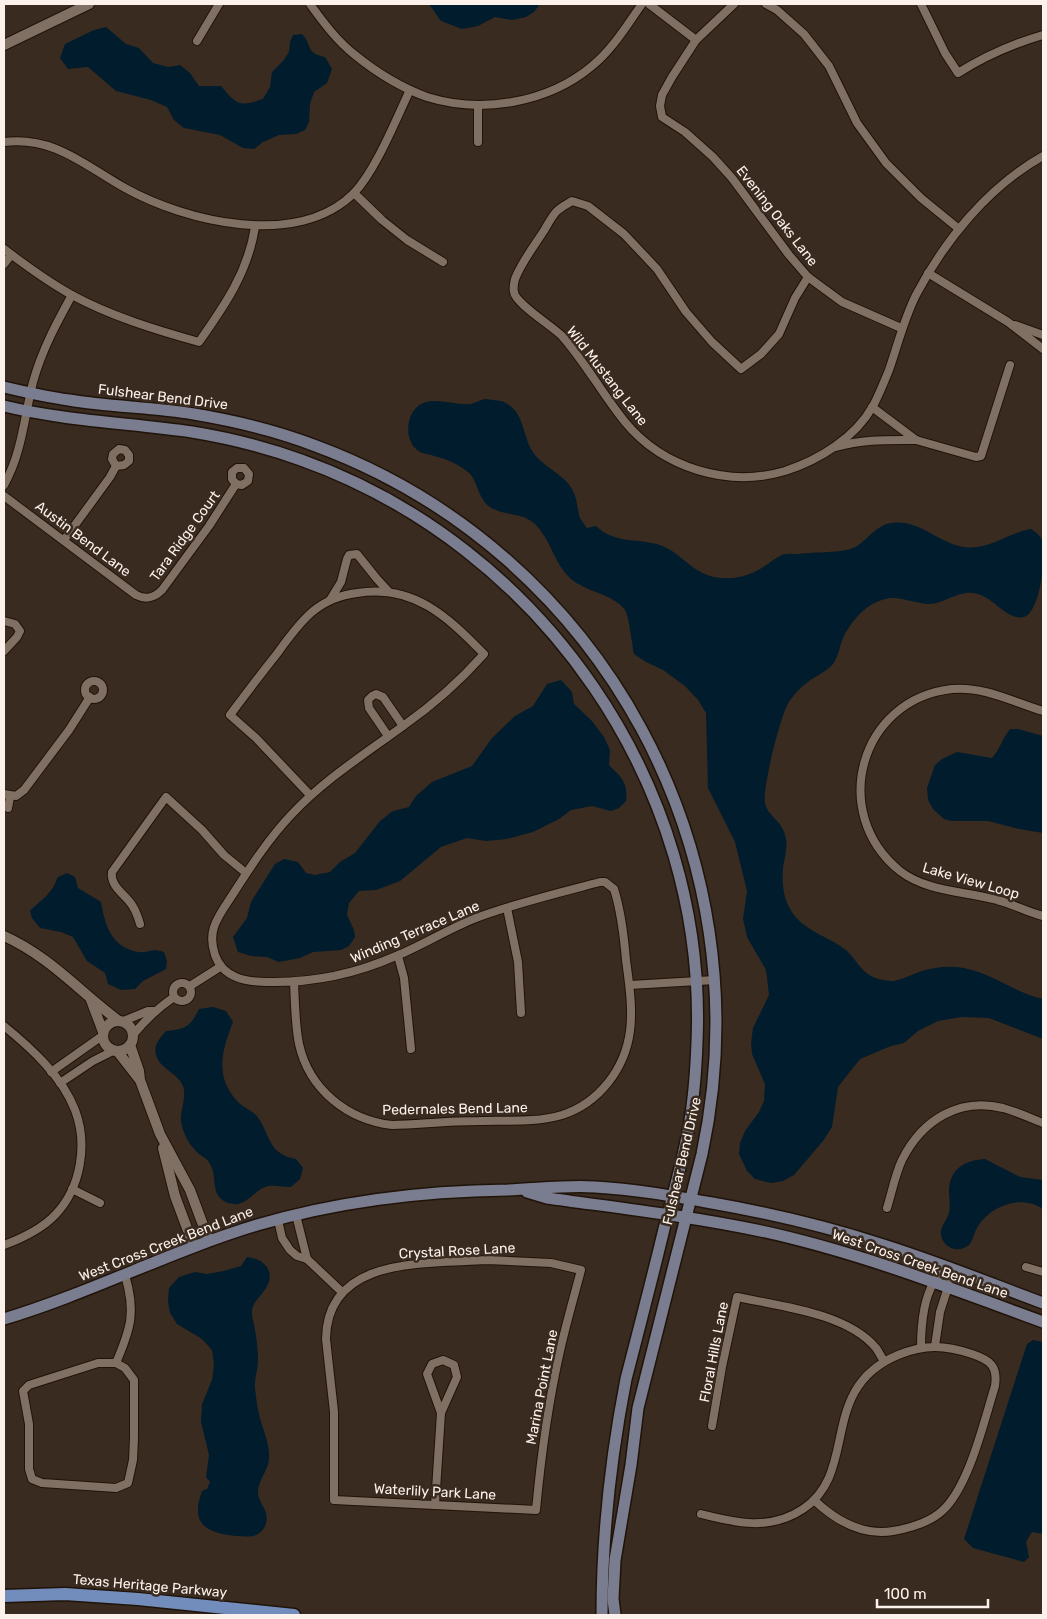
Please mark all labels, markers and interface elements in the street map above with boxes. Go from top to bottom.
street label: Evening Oaks Lane [733,162,822,270]
street label: Wild Mustang Lane [563,323,651,429]
street label: Fulshear Bend Drive [97,381,229,413]
street label: Tara Ridge Court [146,487,224,585]
street label: Austin Bend Lane [32,498,134,580]
street label: Lake View Loop [921,859,1021,903]
street label: Winding Terrace Lane [348,897,482,967]
street label: Fulshear Bend Drive [659,1095,705,1227]
street label: Pedernales Bend Lane [382,1099,528,1119]
street label: West Cross Creek Bend Lane [77,1203,256,1285]
street label: West Cross Creek Bend Lane [830,1226,1010,1302]
street label: Crystal Rose Lane [398,1239,516,1263]
street label: Floral Hills Lane [696,1300,732,1404]
street label: Marina Point Lane [523,1328,562,1446]
street label: Waterlily Park Lane [373,1480,497,1504]
street label: Texas Heritage Parkway [72,1571,228,1601]
scale bar [877,1576,988,1608]
text: 100 m [884,1585,926,1603]

